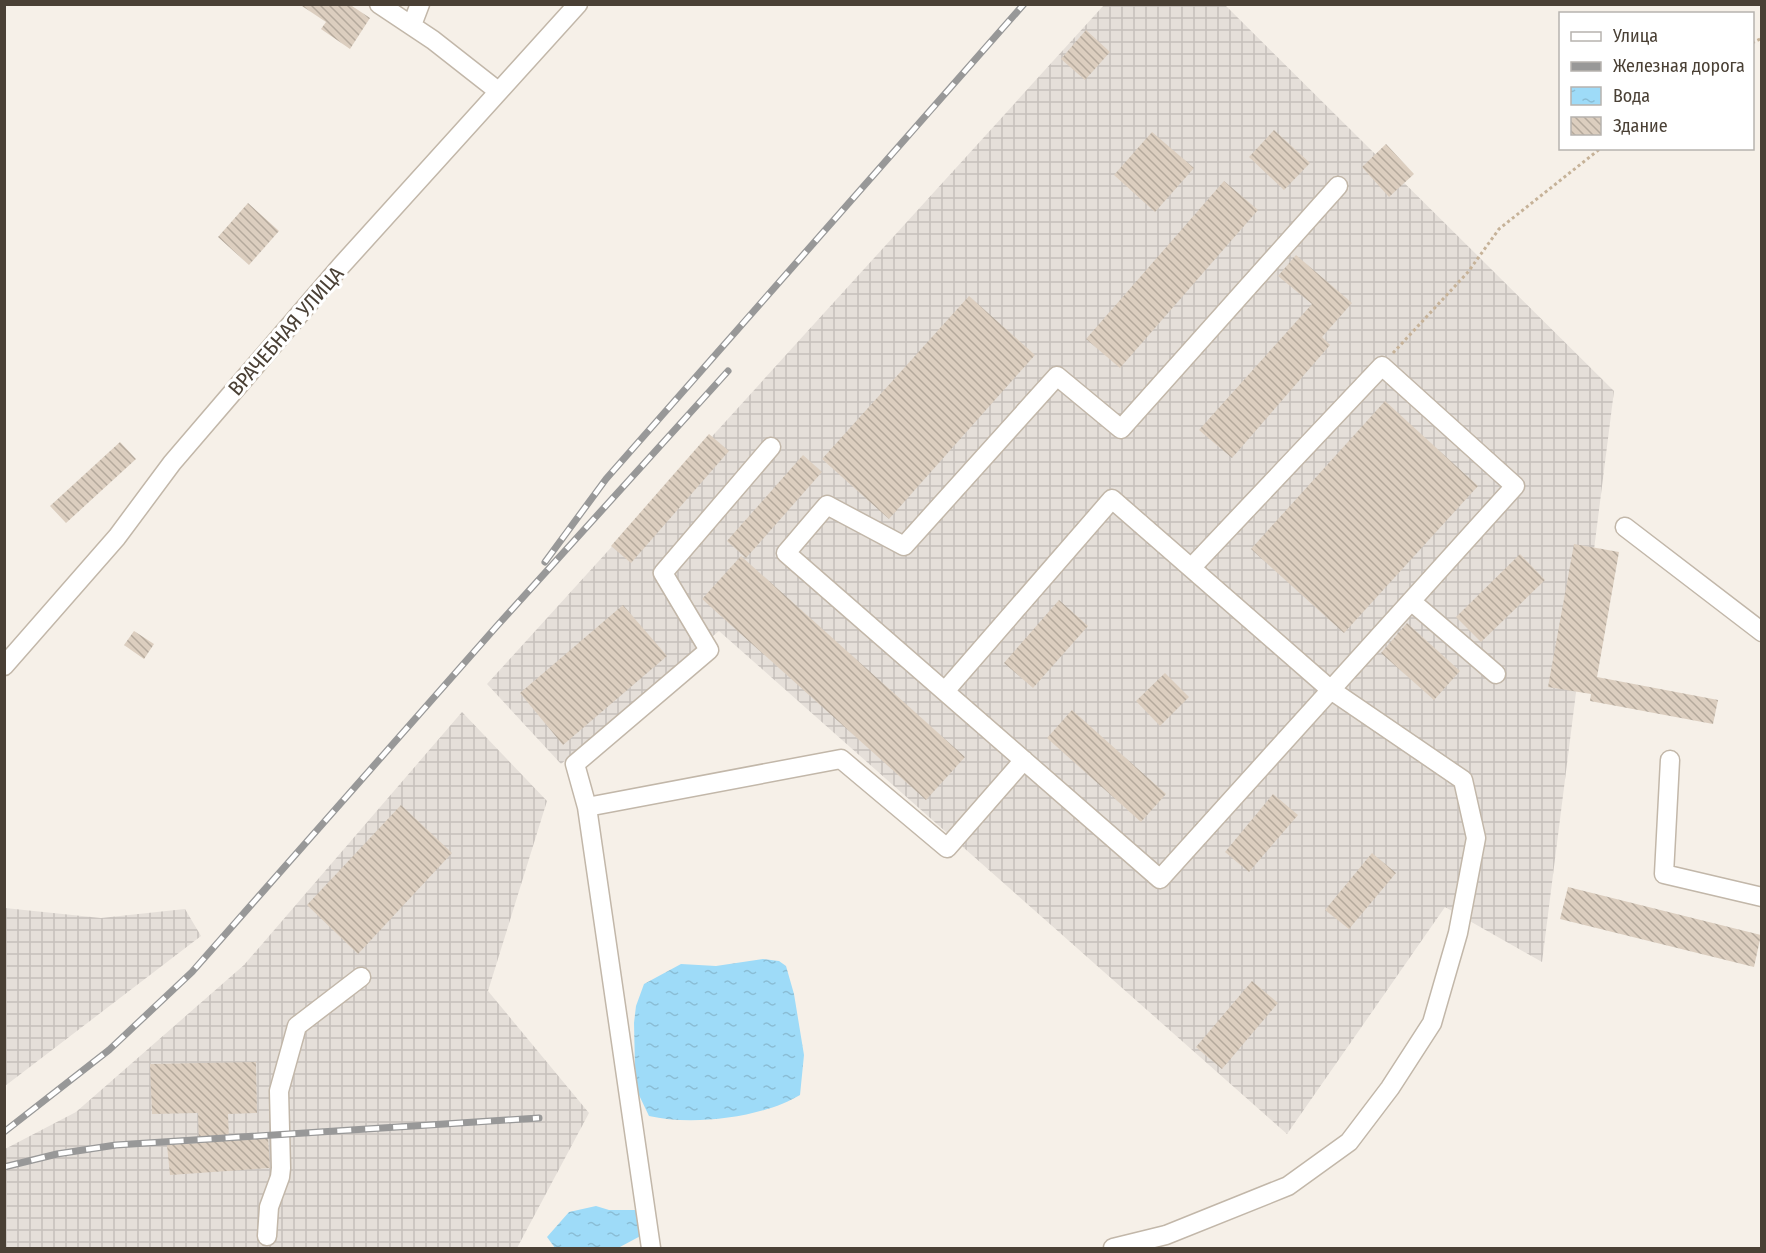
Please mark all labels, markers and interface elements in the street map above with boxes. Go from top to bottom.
legend [1559,12,1754,150]
text: Улица [1612,25,1658,47]
text: Железная дорога [1613,55,1745,77]
text: Вода [1613,85,1650,107]
text: Здание [1613,115,1668,137]
street label: ВРАЧЕБНАЯ УЛИЦА [223,261,349,401]

